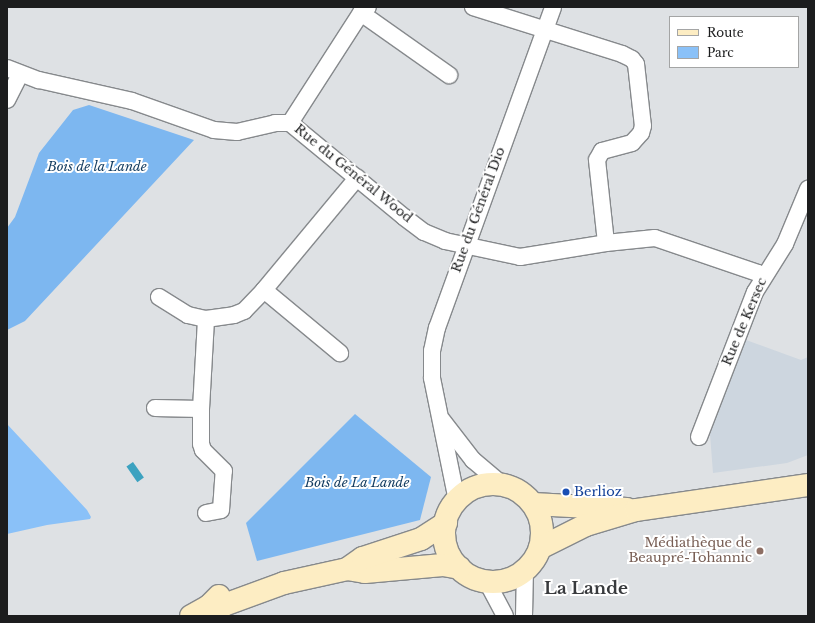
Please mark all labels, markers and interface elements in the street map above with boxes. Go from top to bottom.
legend [669,16,799,68]
text: Route [707,25,744,40]
text: Parc [707,45,734,60]
street label: Rue du Général Wood [291,121,415,227]
street label: Rue du Général Dio [449,145,509,275]
park label: Bois de la Lande [47,159,147,175]
street label: Rue de Kersec [719,276,771,368]
park label: Bois de La Lande [304,475,410,491]
place label: Berlioz [574,484,622,500]
marker: Berlioz [561,487,571,497]
place label: Médiathèque de Beaupré-Tohannic [628,536,752,567]
marker: Médiathèque de Beaupré-Tohannic [755,546,765,556]
district label: La Lande [544,579,628,599]

